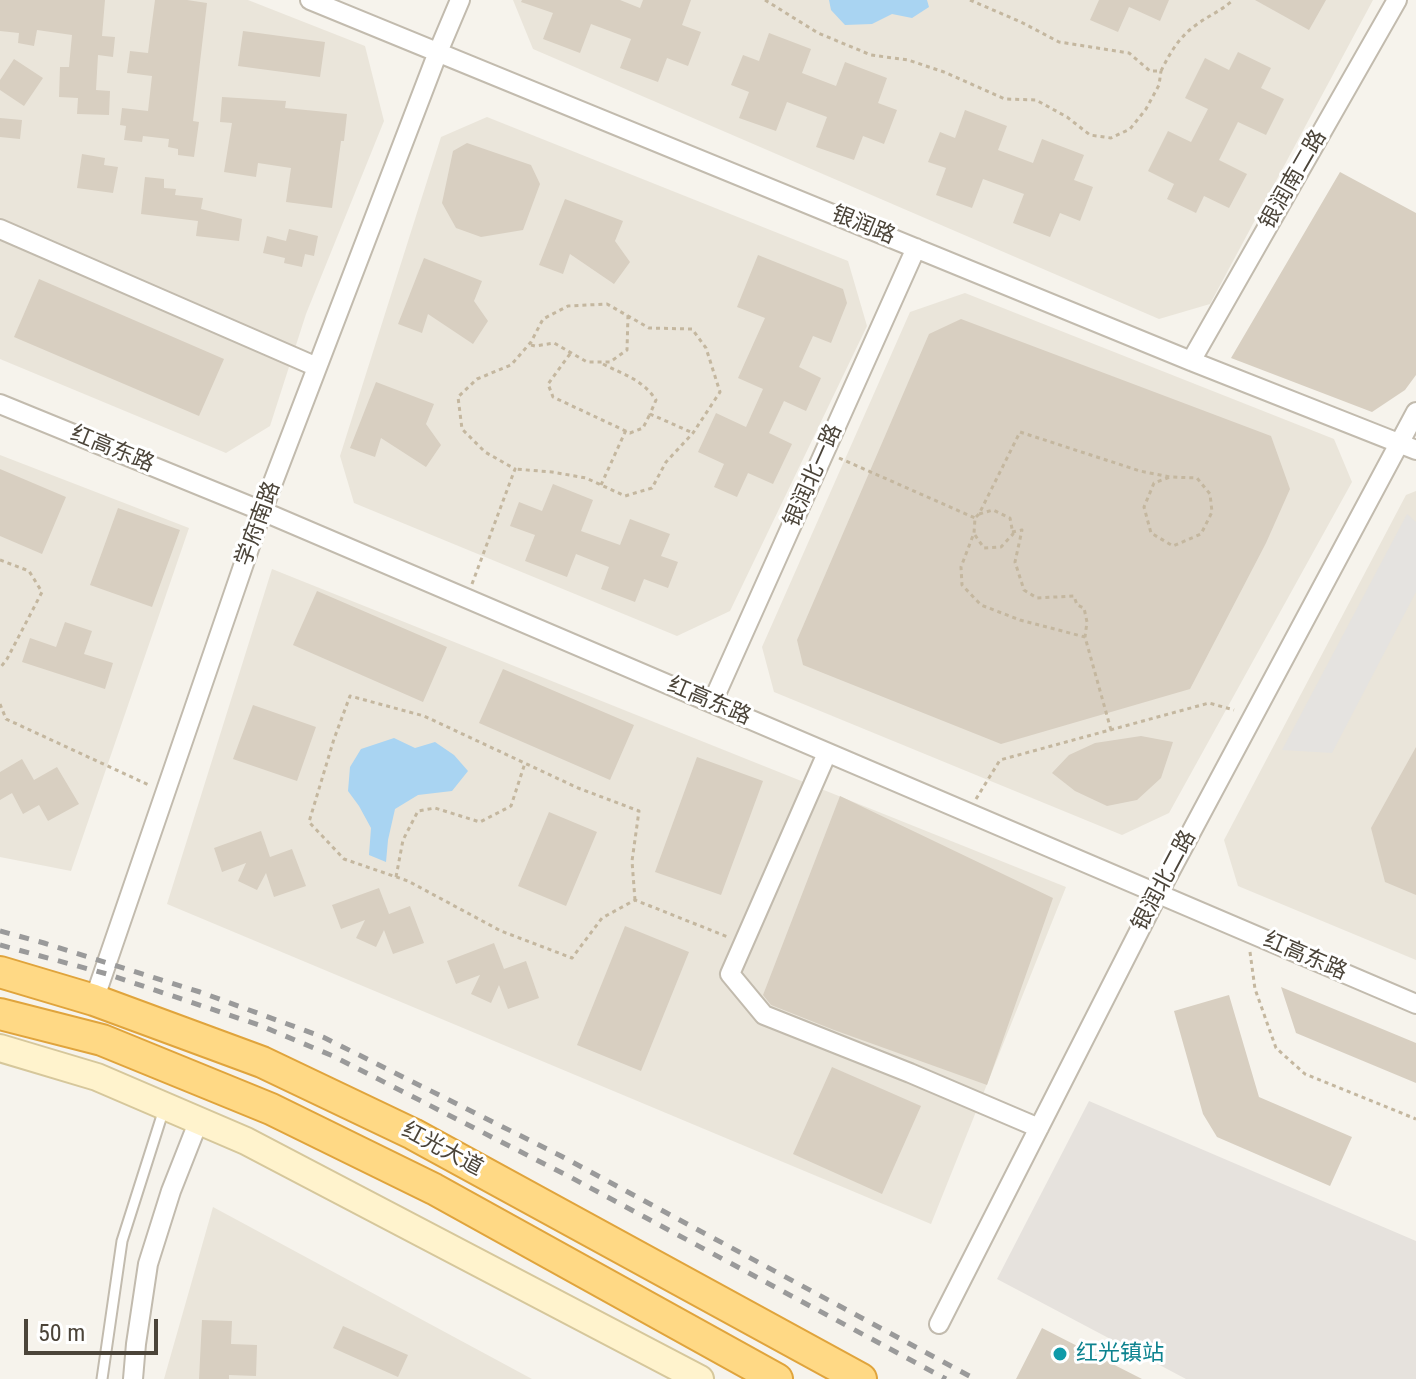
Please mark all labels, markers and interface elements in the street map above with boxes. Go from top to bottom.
street label: 银润南二路 [1255,126,1333,234]
street label: 银润路 [827,201,899,251]
street label: 银润北一路 [780,420,848,532]
street label: 红高东路 [66,421,158,479]
street label: 学府南路 [232,478,286,570]
street label: 红高东路 [663,673,755,731]
street label: 银润北二路 [1128,826,1202,936]
street label: 红高东路 [1259,928,1351,986]
street label: 红光大道 [397,1118,487,1182]
scale bar [28,1303,162,1353]
text: 50 m [38,1319,85,1347]
place label: 红光镇站 [1076,1341,1164,1367]
marker: 红光镇站 [1051,1345,1069,1363]

